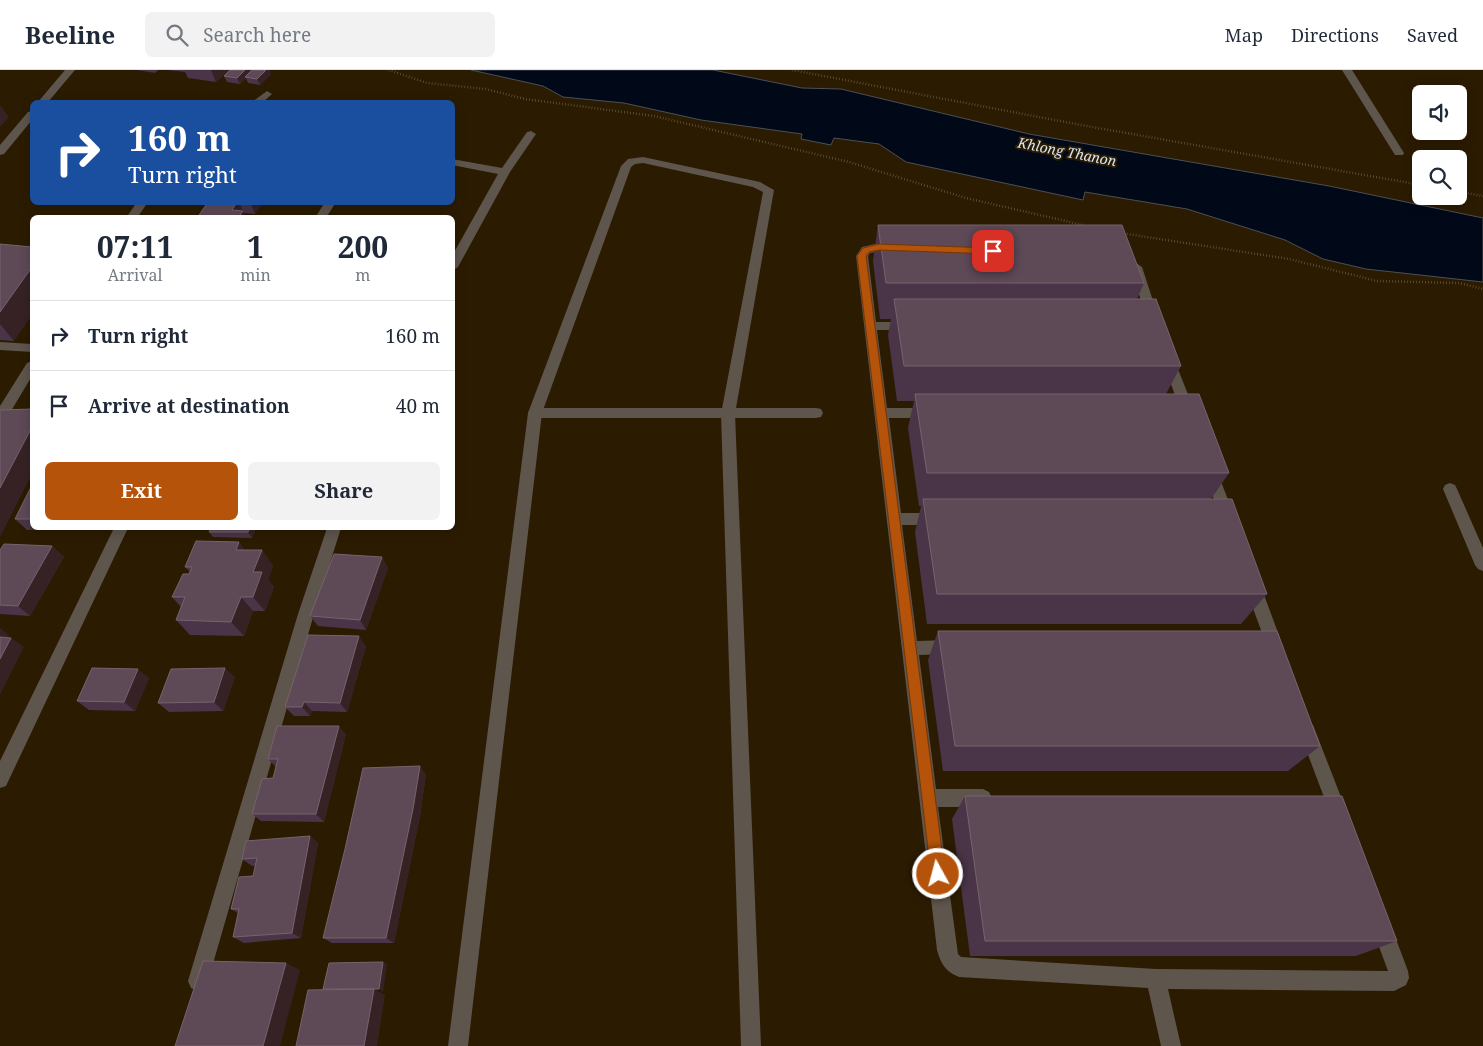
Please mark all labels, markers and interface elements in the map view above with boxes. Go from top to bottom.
search box [145,12,495,57]
text: Beeline [25,18,115,51]
icon: search [163,21,191,49]
text: Search here [203,22,311,48]
text: Map [1225,23,1263,47]
text: Directions [1291,23,1379,47]
text: Saved [1407,23,1458,47]
map controls [1412,85,1467,205]
button: sound [1412,85,1467,140]
text: 160 m [128,114,231,161]
icon: right [45,120,110,185]
water label: Khlong Thanon [1015,132,1119,171]
button: search [1412,150,1467,205]
text: Turn right [128,159,237,189]
text: 07:11 [97,226,174,267]
text: 1 [247,226,264,267]
text: 200 [337,226,388,267]
pin [972,230,1014,272]
icon: arrive [979,237,1007,265]
text: Arrival [108,264,162,286]
text: min [240,264,271,286]
text: m [355,264,370,286]
icon: right [45,322,73,350]
text: Turn right [88,323,188,349]
text: 160 m [385,323,440,349]
icon: arrive [45,392,73,420]
text: Arrive at destination [88,393,290,419]
text: 40 m [396,393,440,419]
button: Exit [45,462,238,520]
button: Share [248,462,440,520]
position arrow [911,847,963,899]

